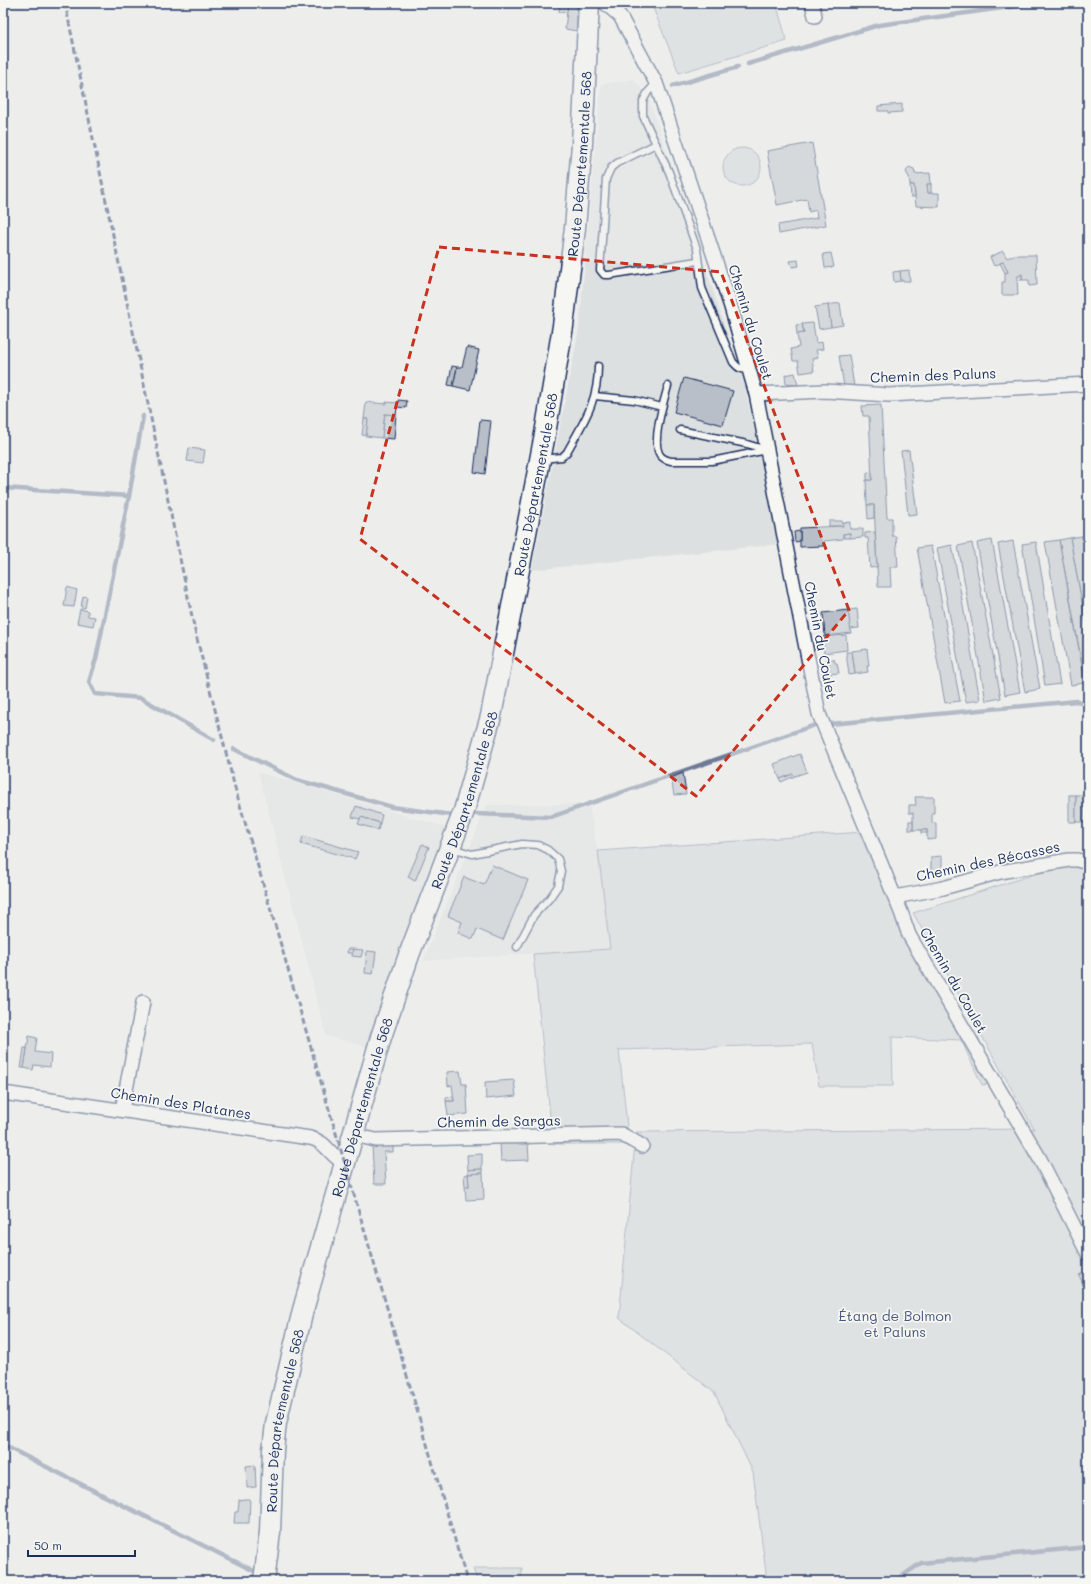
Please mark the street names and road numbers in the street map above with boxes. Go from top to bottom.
street label: Route Départementale 568 [562,70,595,258]
street label: Chemin du Coulet [724,262,778,382]
street label: Chemin des Paluns [870,363,996,387]
street label: Route Départementale 568 [509,391,561,578]
street label: Chemin du Coulet [800,580,842,700]
street label: Route Départementale 568 [426,709,501,892]
street label: Chemin des Bécasses [914,836,1062,886]
street label: Chemin du Coulet [916,923,992,1037]
street label: Route Départementale 568 [326,1015,397,1199]
street label: Chemin des Platanes [109,1083,253,1123]
street label: Chemin de Sargas [437,1110,561,1132]
street label: Route Départementale 568 [261,1327,308,1513]

